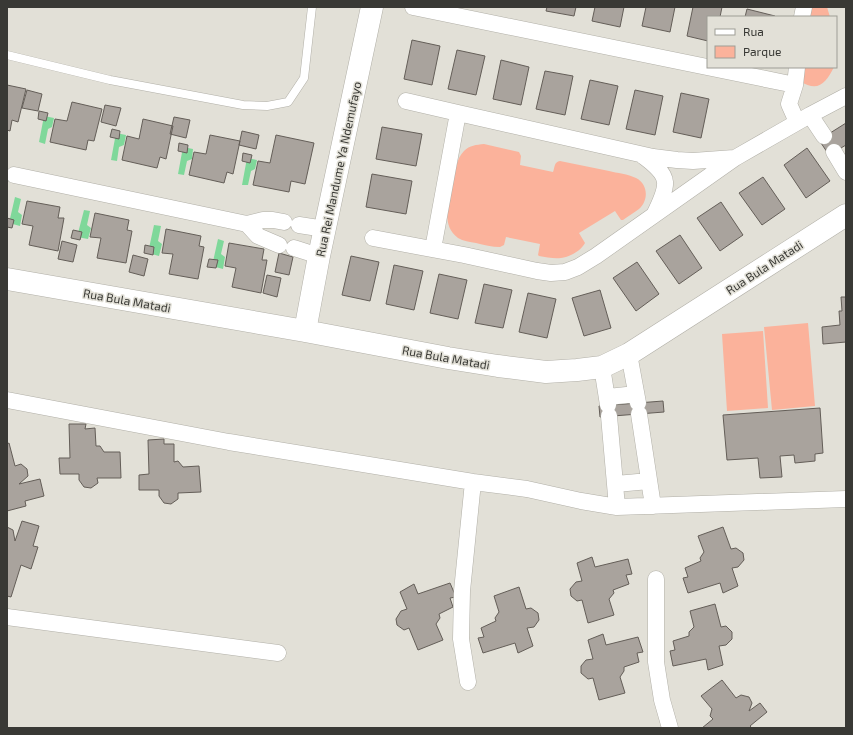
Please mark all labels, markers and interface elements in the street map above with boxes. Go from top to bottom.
legend [707,16,837,68]
text: Rua [743,24,764,38]
text: Parque [743,44,781,58]
street label: Rua Rei Mandume Ya Ndemufayo [313,80,363,258]
street label: Rua Bula Matadi [723,237,805,297]
street label: Rua Bula Matadi [82,285,172,315]
street label: Rua Bula Matadi [401,342,491,372]

